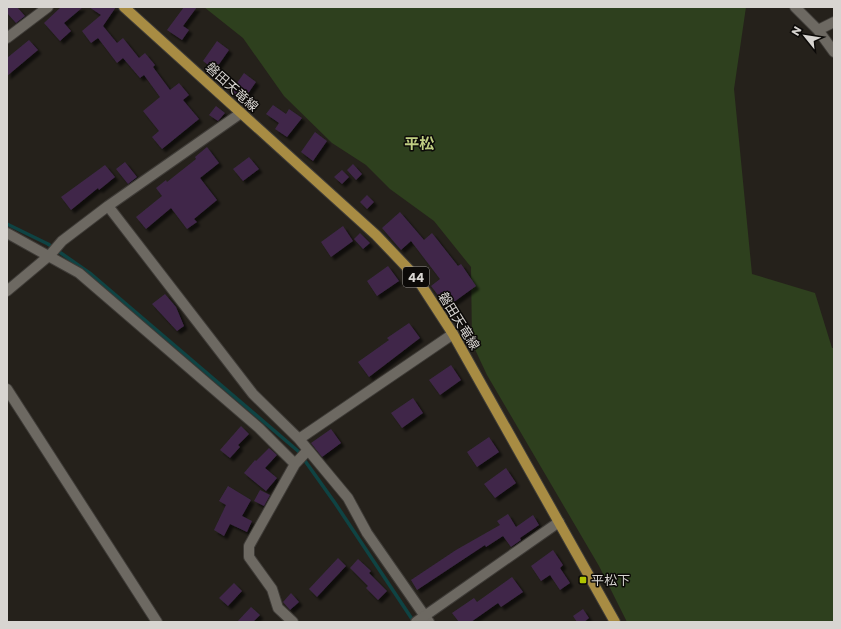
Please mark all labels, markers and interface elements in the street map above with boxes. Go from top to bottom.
north arrow [785,16,825,56]
text: N [787,23,805,39]
street label: 磐田天竜線 [201,58,263,116]
district label: 平松 [404,133,434,154]
road number: 44 [403,267,429,287]
street label: 磐田天竜線 [434,288,484,354]
place label: 平松下 [591,571,630,590]
marker: 平松下 [578,575,588,585]

